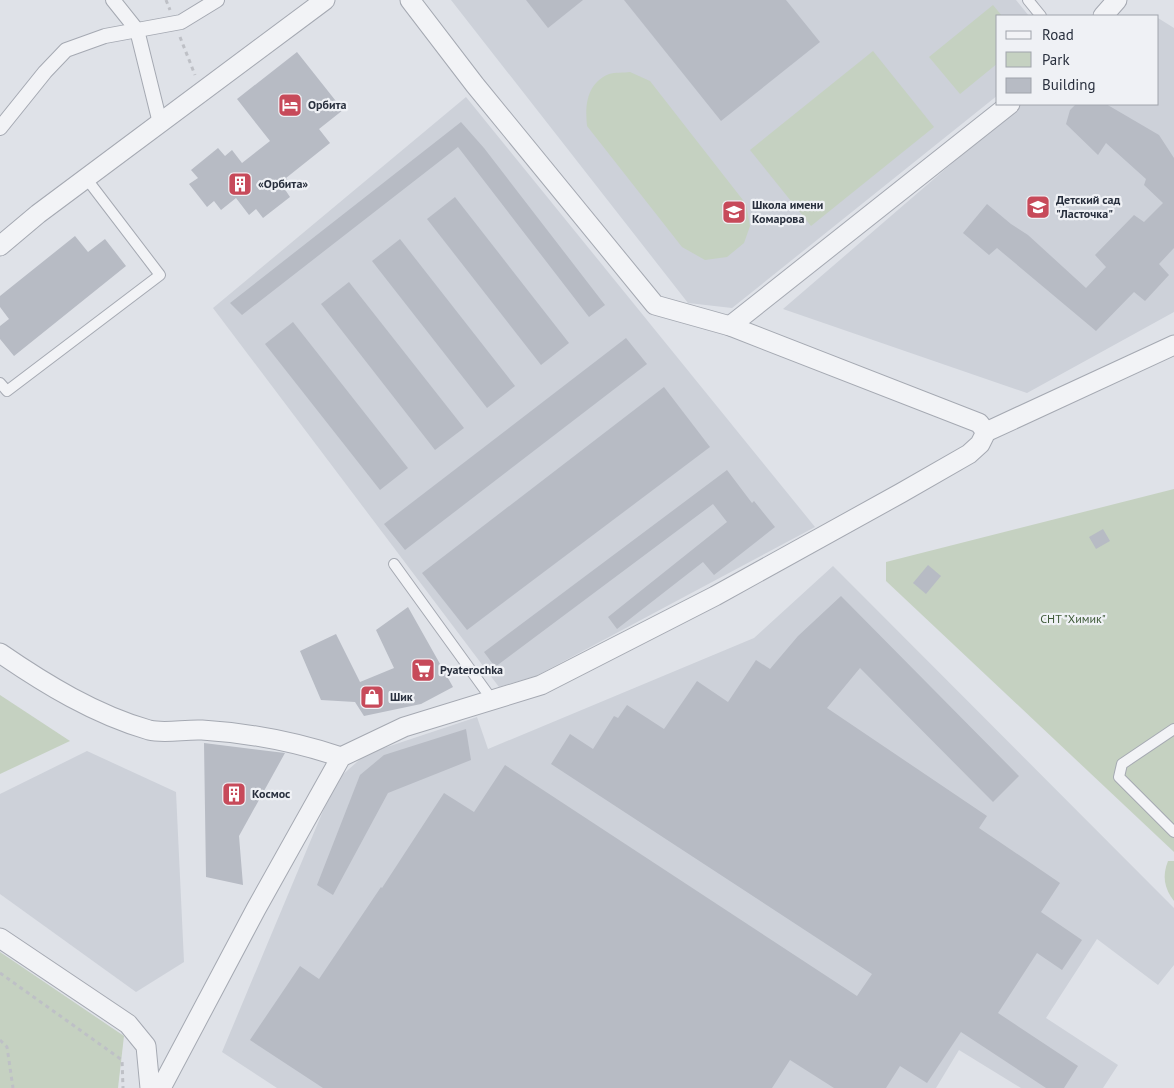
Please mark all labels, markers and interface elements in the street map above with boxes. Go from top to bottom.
legend [996,15,1159,105]
text: Road [1042,25,1074,44]
text: Park [1042,50,1070,69]
text: Building [1042,75,1096,94]
hotel icon: Орбита [277,92,303,118]
place label: Орбита [308,97,347,112]
building icon: «Орбита» [227,171,253,197]
place label: «Орбита» [258,176,308,191]
place label: Детский сад "Ласточка" [1056,192,1120,221]
school or university icon: Детский сад "Ласточка" [1025,194,1051,220]
place label: Школа имени Комарова [752,197,823,226]
school or university icon: Школа имени Комарова [721,199,747,225]
park label: СНТ "Химик" [1040,611,1106,626]
supermarket icon: Pyaterochka [410,657,436,683]
place label: Pyaterochka [440,662,503,677]
shop icon: Шик [359,684,385,710]
place label: Шик [390,689,413,704]
building icon: Космос [221,781,247,807]
place label: Космос [252,786,290,801]

